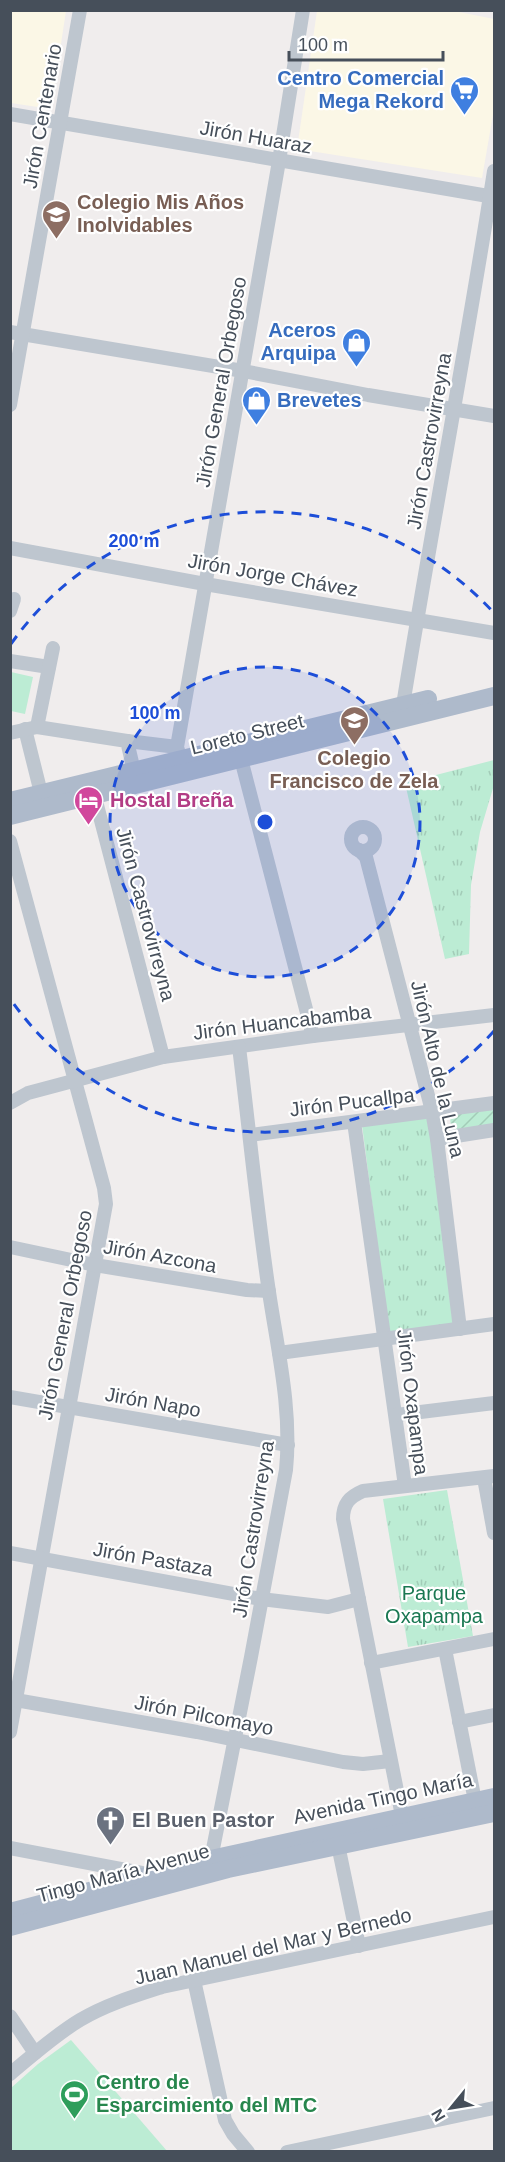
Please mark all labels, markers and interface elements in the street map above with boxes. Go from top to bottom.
scale bar [289,24,444,62]
text: 100 m [298,35,348,55]
street label: Jirón Centenario [18,42,66,190]
place label: Centro Comercial Mega Rekord [277,67,444,112]
supermarket icon: Centro Comercial Mega Rekord [449,74,481,116]
street label: Jirón Huaraz [198,116,314,158]
place label: Colegio Mis Años Inolvidables [77,191,244,236]
school or university icon: Colegio Mis Años Inolvidables [40,198,72,240]
street label: Jirón General Orbegoso [192,275,250,489]
place label: Aceros Arquipa [260,319,337,364]
shop icon: Aceros Arquipa [341,326,373,368]
street label: Jirón Castrovirreyna [403,350,456,531]
shop icon: Brevetes [240,384,272,426]
place label: Brevetes [277,389,362,411]
text: 200 m [108,531,160,551]
street label: Jirón Jorge Chávez [186,549,360,601]
text: 100 m [129,703,181,723]
school or university icon: Colegio Francisco de Zela [338,704,370,746]
street label: Loreto Street [188,709,306,759]
place label: Colegio Francisco de Zela [270,747,439,792]
hotel icon: Hostal Breña [73,784,105,826]
place label: Hostal Breña [110,789,234,811]
centre of rings [255,812,275,832]
street label: Jirón Castrovirreyna [112,825,180,1004]
street label: Jirón Alto de la Luna [407,978,469,1161]
street label: Jirón Huancabamba [192,1000,373,1044]
street label: Jirón Pucallpa [288,1083,417,1121]
street label: Jirón General Orbegoso [34,1208,96,1422]
street label: Jirón Azcona [102,1235,219,1277]
street label: Jirón Oxapampa [393,1328,433,1477]
street label: Jirón Napo [103,1383,203,1421]
street label: Jirón Castrovirreyna [228,1438,278,1619]
street label: Jirón Pastaza [91,1538,215,1581]
park label: Parque Oxapampa [385,1582,484,1627]
street label: Jirón Pilcomayo [133,1691,275,1739]
street label: Avenida Tingo María [291,1768,476,1828]
church icon: El Buen Pastor [95,1804,127,1846]
place label: El Buen Pastor [132,1809,274,1831]
street label: Tingo María Avenue [34,1839,212,1907]
street label: Juan Manuel del Mar y Bernedo [132,1903,414,1989]
place label: Centro de Esparcimiento del MTC [96,2071,317,2116]
sports icon: Centro de Esparcimiento del MTC [59,2078,91,2120]
north arrow [421,2078,481,2138]
text: N [428,2106,449,2125]

